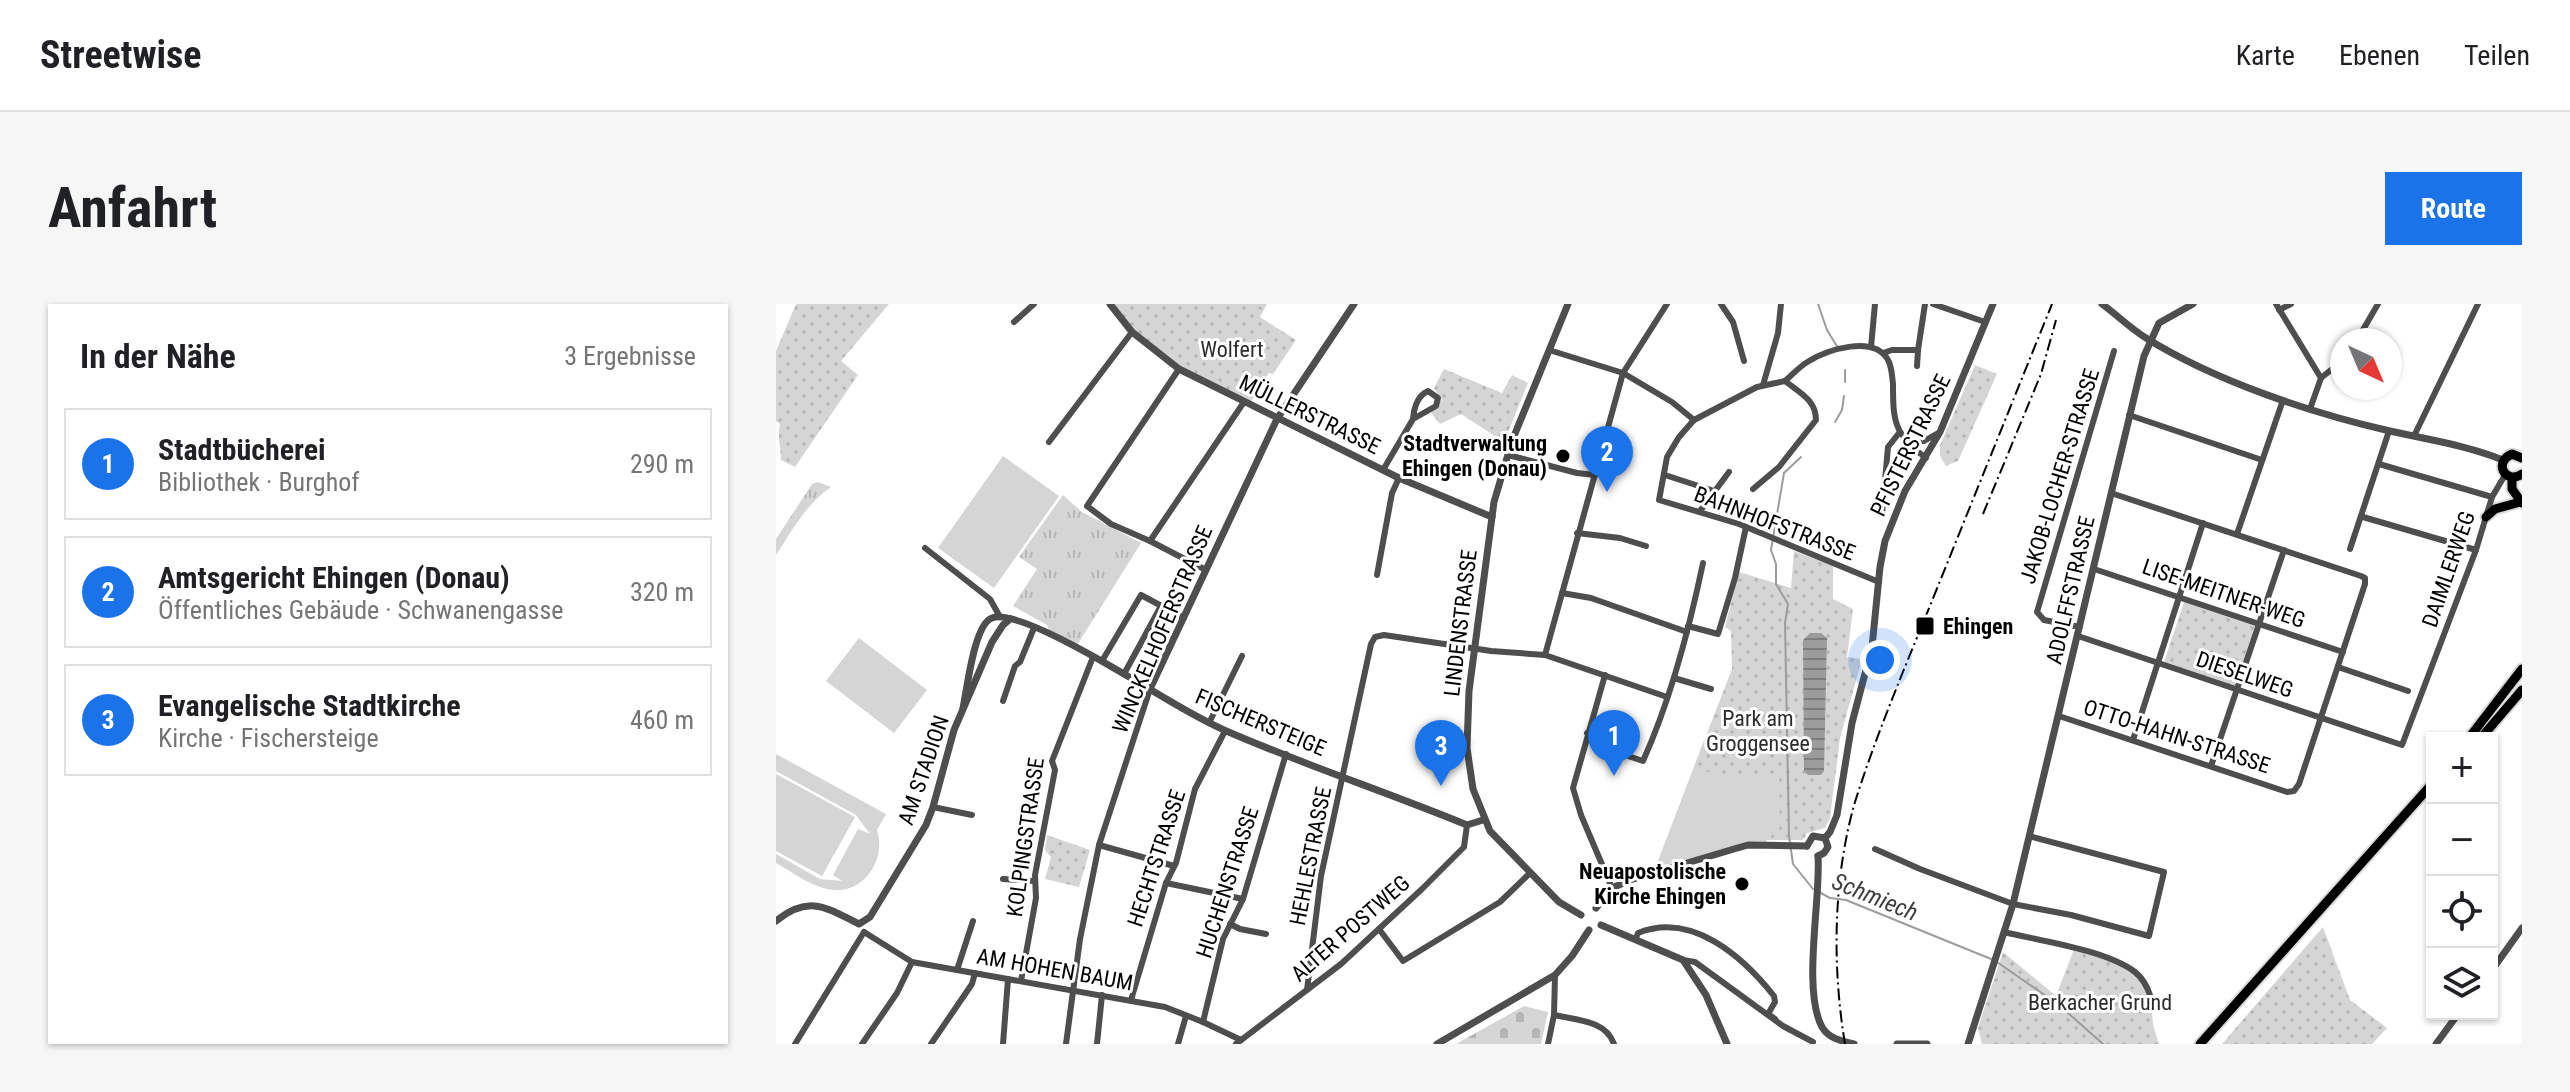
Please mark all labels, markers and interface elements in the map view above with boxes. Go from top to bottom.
text: Streetwise [40,33,201,77]
text: Karte [2236,39,2295,72]
text: Ebenen [2339,39,2420,72]
text: Teilen [2464,39,2530,72]
button: Route [2385,172,2522,245]
text: Anfahrt [48,175,217,241]
north arrow [2330,328,2402,400]
text: In der Nähe [80,336,236,376]
park label: Wolfert [1200,337,1264,362]
text: 3 Ergebnisse [564,341,696,371]
street label: JAKOB-LOCHER-STRASSE [2015,366,2104,587]
street label: MÜLLERSTRASSE [1235,370,1384,459]
street label: PFISTERSTRASSE [1865,370,1956,520]
pin: 2 [1581,426,1633,492]
place label: Stadtverwaltung Ehingen (Donau) [1402,431,1547,481]
text: Stadtbücherei [158,432,326,467]
marker: Stadtverwaltung Ehingen (Donau) [1554,447,1572,465]
text: 1 [101,449,115,479]
text: 290 m [630,449,694,479]
text: Bibliothek · Burghof [158,467,360,497]
street label: BAHNHOFSTRASSE [1691,481,1859,566]
street label: DAIMLERWEG [2417,508,2480,630]
street label: ADOLFFSTRASSE [2041,514,2100,667]
street label: WINCKELHOFERSTRASSE [1107,522,1218,737]
street label: LINDENSTRASSE [1439,548,1482,698]
street label: LISE-MEITNER-WEG [2139,554,2308,633]
text: Amtsgericht Ehingen (Donau) [158,560,510,595]
text: 2 [101,577,115,607]
text: 320 m [630,577,694,607]
text: Öffentliches Gebäude · Schwanengasse [158,595,563,625]
place label: Ehingen [1943,614,2013,639]
marker: Ehingen [1914,615,1936,637]
your location [1860,640,1900,680]
street label: DIESELWEG [2193,646,2297,703]
street label: FISCHERSTEIGE [1192,684,1330,761]
text: Evangelische Stadtkirche [158,688,461,723]
street label: OTTO-HAHN-STRASSE [2080,695,2273,778]
text: 3 [101,705,115,735]
text: 460 m [630,705,694,735]
park label: Park am Groggensee [1706,706,1810,756]
pin: 1 [1588,710,1640,776]
street label: AM STADION [893,712,954,828]
pin: 3 [1415,720,1467,786]
text: Kirche · Fischersteige [158,723,379,753]
map controls [2426,732,2498,1020]
button: + [2426,732,2498,804]
street label: KOLPINGSTRASSE [1002,756,1049,918]
street label: HEHLESTRASSE [1285,785,1336,927]
street label: HECHTSTRASSE [1123,786,1190,930]
street label: HUCHENSTRASSE [1191,803,1264,961]
button: − [2426,804,2498,876]
place label: Neuapostolische Kirche Ehingen [1579,859,1726,909]
water label: Schmiech [1828,867,1922,927]
street label: ALTER POSTWEG [1286,870,1415,987]
marker: Neuapostolische Kirche Ehingen [1733,875,1751,893]
button: locate [2426,876,2498,948]
street label: AM HOHEN BAUM [975,943,1135,996]
button: layers [2426,948,2498,1020]
park label: Berkacher Grund [2028,990,2172,1015]

